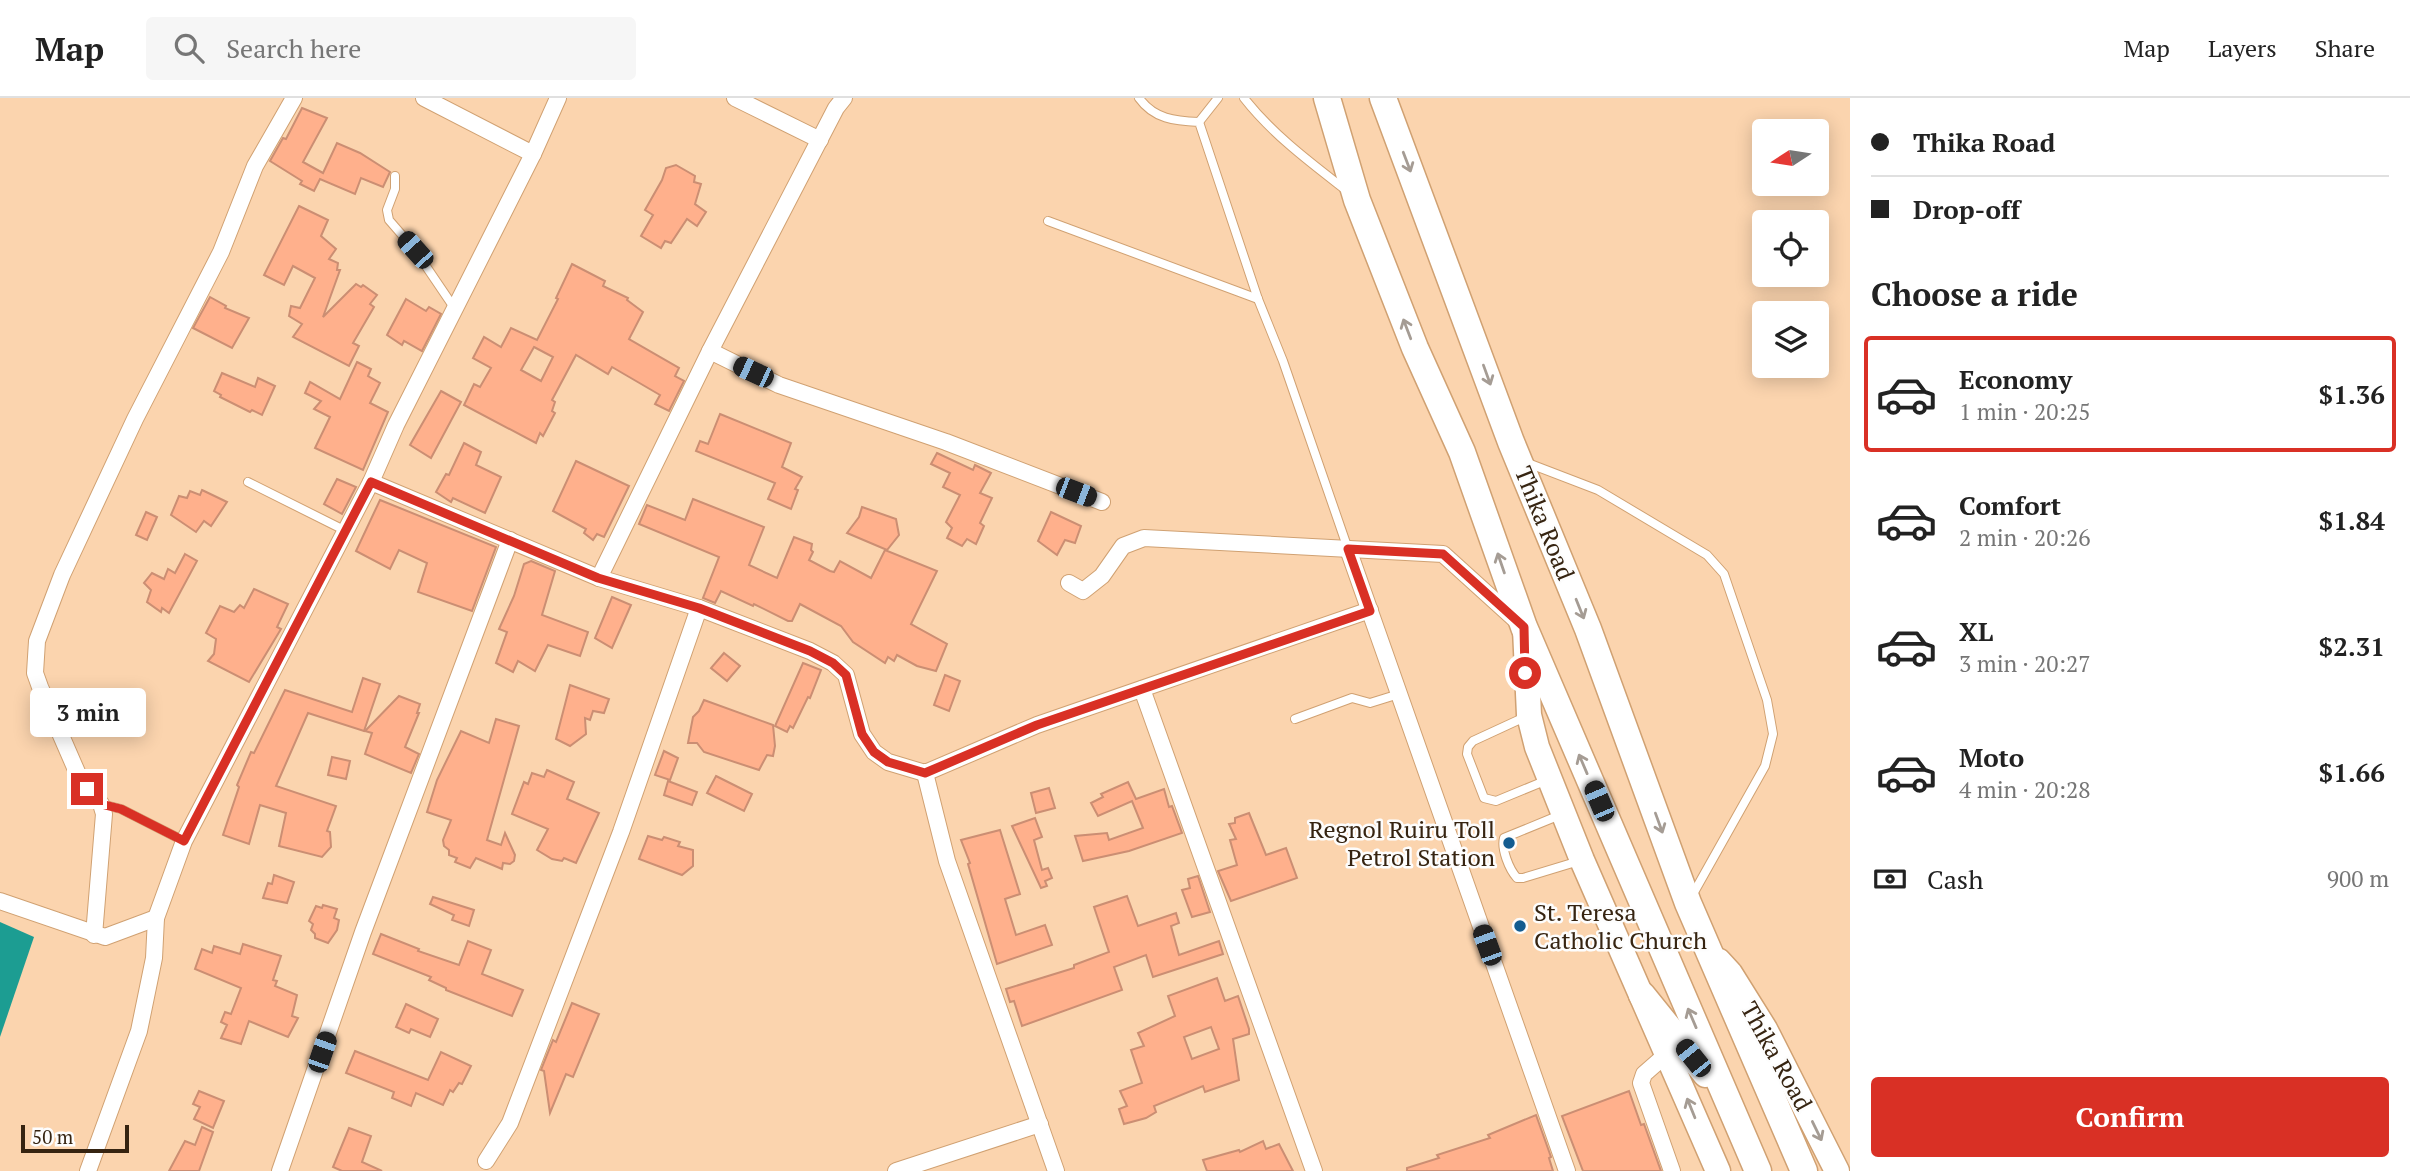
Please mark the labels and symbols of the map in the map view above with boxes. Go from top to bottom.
north arrow [1752,119,1829,196]
one-way arrow [1402,150,1415,172]
car [394,227,437,273]
one-way arrow [1400,319,1413,341]
car [730,354,777,390]
one-way arrow [1482,363,1494,385]
street label: Thika Road [1508,461,1582,585]
car [1053,475,1100,509]
one-way arrow [1494,552,1506,574]
one-way arrow [1574,598,1587,619]
route start [1509,657,1541,689]
callout: 3 min [29,688,145,736]
one-way arrow [1576,754,1589,775]
route end [71,773,103,805]
car [1582,778,1617,824]
one-way arrow [1654,811,1666,833]
place label: Regnol Ruiru Toll Petrol Station [1309,813,1495,873]
marker: Regnol Ruiru Toll Petrol Station [1501,835,1517,851]
place label: St. Teresa Catholic Church [1534,896,1707,956]
marker: St. Teresa Catholic Church [1512,918,1528,934]
car [1470,922,1505,968]
street label: Thika Road [1734,996,1820,1116]
one-way arrow [1685,1008,1698,1029]
car [306,1029,339,1075]
car [1672,1035,1715,1081]
one-way arrow [1684,1098,1697,1120]
one-way arrow [1811,1120,1825,1141]
scale bar [21,1122,130,1154]

